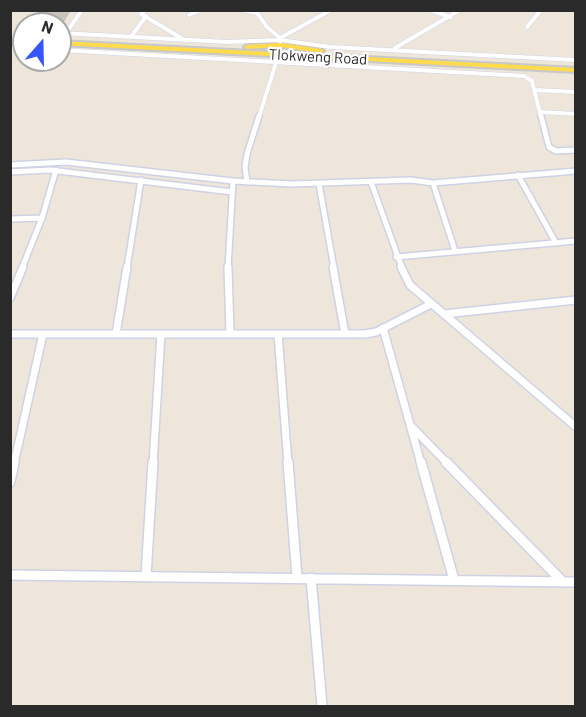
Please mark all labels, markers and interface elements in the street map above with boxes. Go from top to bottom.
north arrow [12,12,72,72]
text: N [39,16,56,37]
street label: Tlokweng Road [268,45,368,69]

